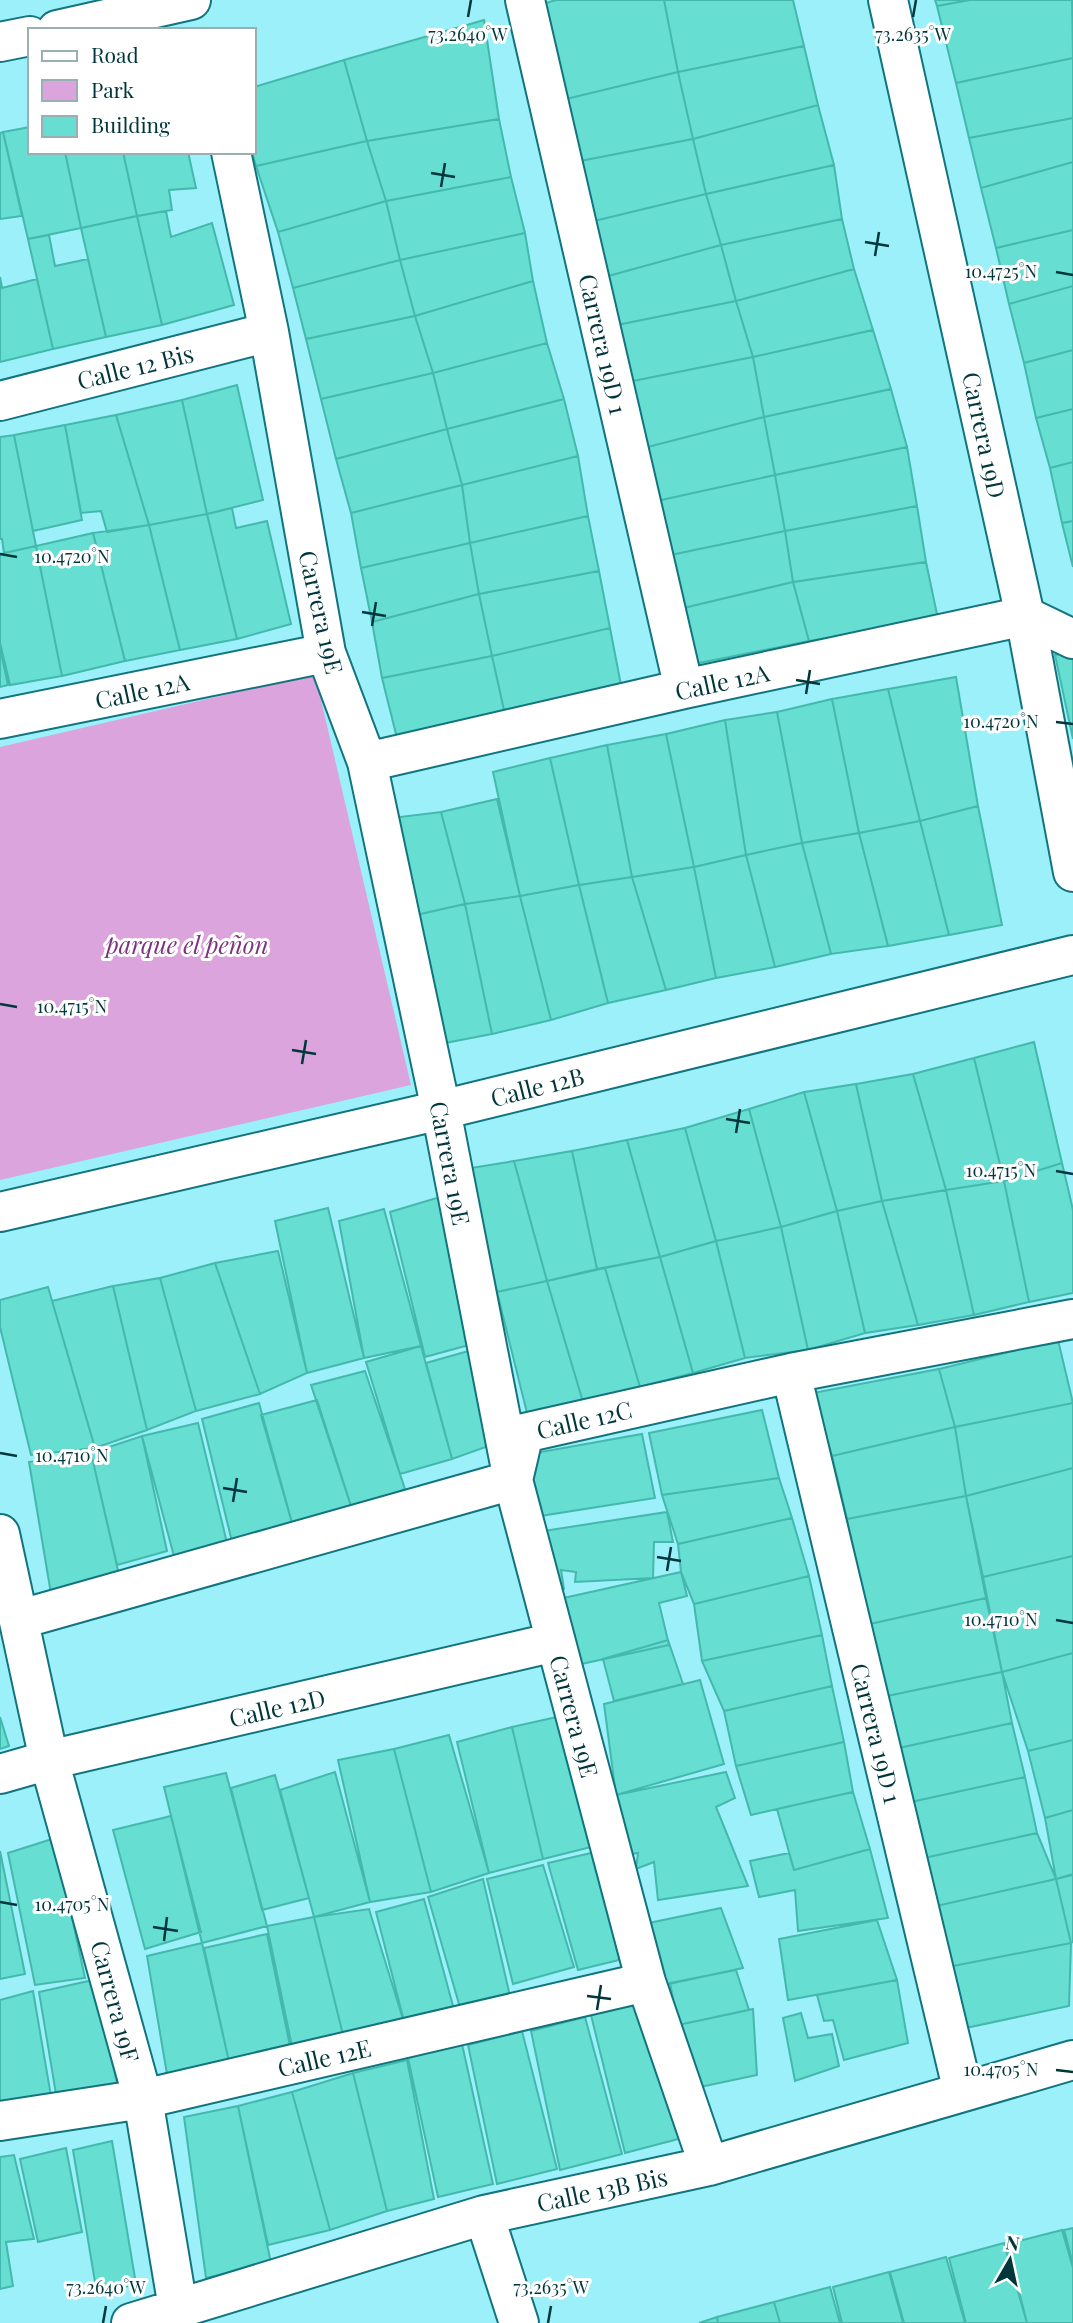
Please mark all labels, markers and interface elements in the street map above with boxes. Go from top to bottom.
text: 73.2640°W [428,22,508,46]
text: 73.2635°W [875,22,951,46]
legend [28,28,256,154]
text: Road [91,40,139,68]
text: Park [91,75,135,103]
text: Building [91,110,170,138]
text: 10.4725°N [965,259,1038,283]
street label: Carrera 19D 1 [572,271,636,417]
street label: Calle 12 Bis [73,336,197,396]
street label: Carrera 19D [956,369,1014,501]
text: 10.4720°N [34,544,110,568]
street label: Carrera 19E [292,547,352,677]
street label: Calle 12A [672,655,773,707]
street label: Calle 12A [92,664,193,716]
text: 10.4720°N [963,709,1039,733]
park label: parque el peñon [104,928,268,960]
text: 10.4715°N [37,994,107,1018]
street label: Calle 12B [487,1059,587,1113]
street label: Carrera 19E [423,1098,479,1228]
text: 10.4715°N [966,1158,1036,1182]
street label: Calle 12C [533,1393,635,1445]
text: 10.4710°N [35,1443,109,1467]
text: 10.4710°N [964,1607,1038,1631]
street label: Carrera 19E [543,1651,607,1781]
street label: Carrera 19D 1 [844,1660,910,1806]
street label: Calle 12D [226,1680,328,1734]
text: 10.4705°N [35,1892,110,1916]
street label: Carrera 19F [84,1937,148,2065]
street label: Calle 12E [274,2031,374,2083]
text: 10.4705°N [964,2057,1039,2081]
street label: Calle 13B Bis [534,2160,670,2218]
north arrow [975,2225,1045,2295]
text: N [1004,2228,1022,2256]
text: 73.2640°W [66,2275,146,2299]
text: 73.2635°W [513,2275,589,2299]

